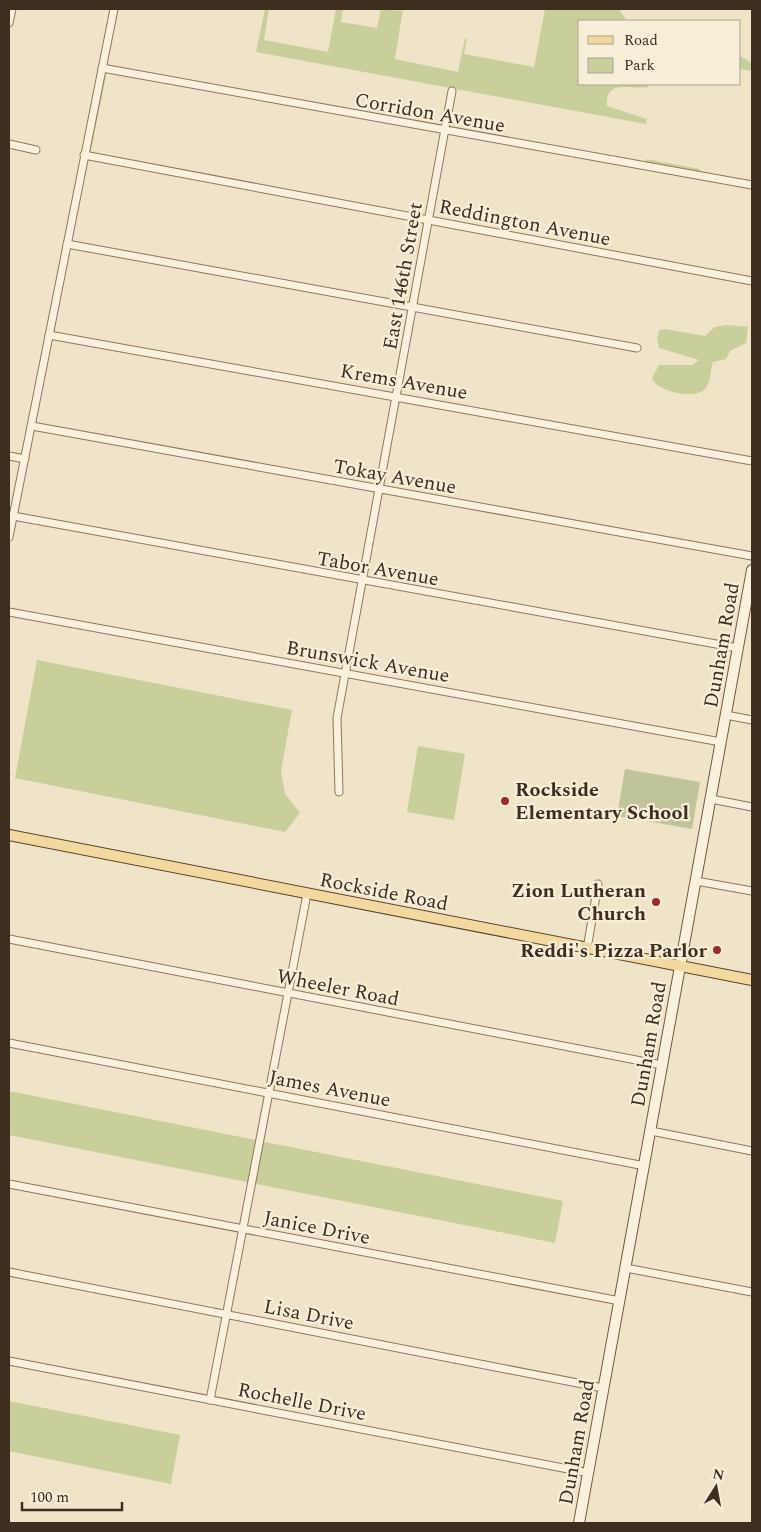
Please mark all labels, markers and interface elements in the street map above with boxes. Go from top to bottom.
legend [578,20,741,85]
text: Road [624,29,658,52]
text: Park [624,54,655,77]
street label: Corridon Avenue [352,85,507,141]
street label: Reddington Avenue [436,192,613,254]
street label: East 146th Street [375,200,431,352]
street label: Krems Avenue [338,356,470,408]
street label: Tokay Avenue [331,451,459,503]
street label: Tabor Avenue [314,543,441,594]
street label: Dunham Road [696,580,748,710]
street label: Brunswick Avenue [284,633,452,691]
place label: Rockside Elementary School [515,775,689,828]
marker: Rockside Elementary School [499,795,511,807]
street label: Rockside Road [317,865,451,919]
place label: Zion Lutheran Church [511,876,646,929]
marker: Zion Lutheran Church [650,896,662,908]
place label: Reddi's Pizza Parlor [520,936,707,966]
marker: Reddi's Pizza Parlor [711,944,723,956]
street label: Wheeler Road [274,961,402,1015]
street label: Dunham Road [623,979,675,1109]
street label: James Avenue [266,1062,393,1115]
street label: Janice Drive [261,1203,373,1253]
street label: Lisa Drive [261,1292,356,1338]
street label: Rochelle Drive [235,1375,369,1429]
street label: Dunham Road [551,1377,603,1507]
north arrow [691,1462,741,1512]
text: N [711,1463,726,1486]
scale bar [22,1480,122,1512]
text: 100 m [30,1486,69,1509]

